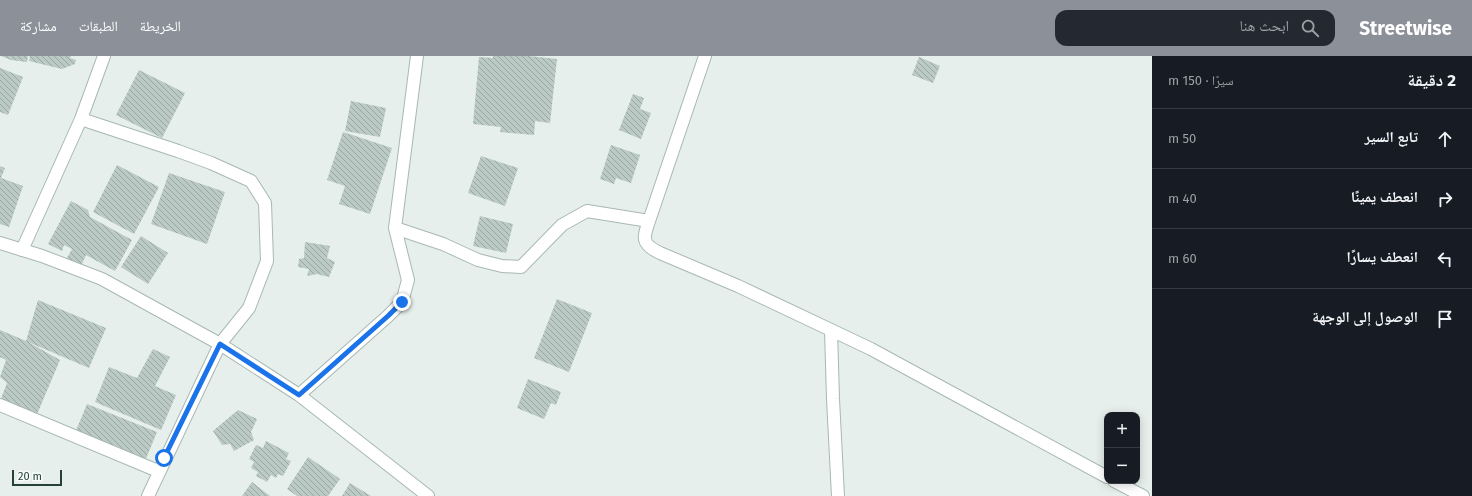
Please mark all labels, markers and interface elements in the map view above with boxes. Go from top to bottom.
search box [1055,10,1335,46]
text: ابحث هنا [1239,17,1289,35]
icon: search [1299,17,1321,39]
text: Streetwise [1359,17,1452,40]
text: مشاركة [20,18,57,35]
text: الطبقات [79,18,118,35]
text: الخريطة [140,18,181,35]
text: 2 دقيقة [1407,70,1456,91]
text: سيرًا · 150 m [1168,73,1234,88]
text: تابع السير [1364,128,1418,146]
icon: ahead [1434,128,1456,150]
text: 50 m [1168,131,1196,146]
text: انعطف يمينًا [1351,188,1418,206]
icon: right [1434,188,1456,210]
text: 40 m [1168,191,1197,206]
text: انعطف يسارًا [1346,248,1418,266]
icon: left [1434,248,1456,270]
text: 60 m [1168,251,1197,266]
route end [393,293,411,311]
text: الوصول إلى الوجهة [1312,308,1418,326]
icon: arrive [1434,308,1456,330]
map controls [1104,412,1140,484]
button: + [1104,412,1140,448]
button: − [1104,448,1140,484]
route start [155,449,173,467]
scale bar [12,468,62,487]
text: 20 m [18,470,42,483]

